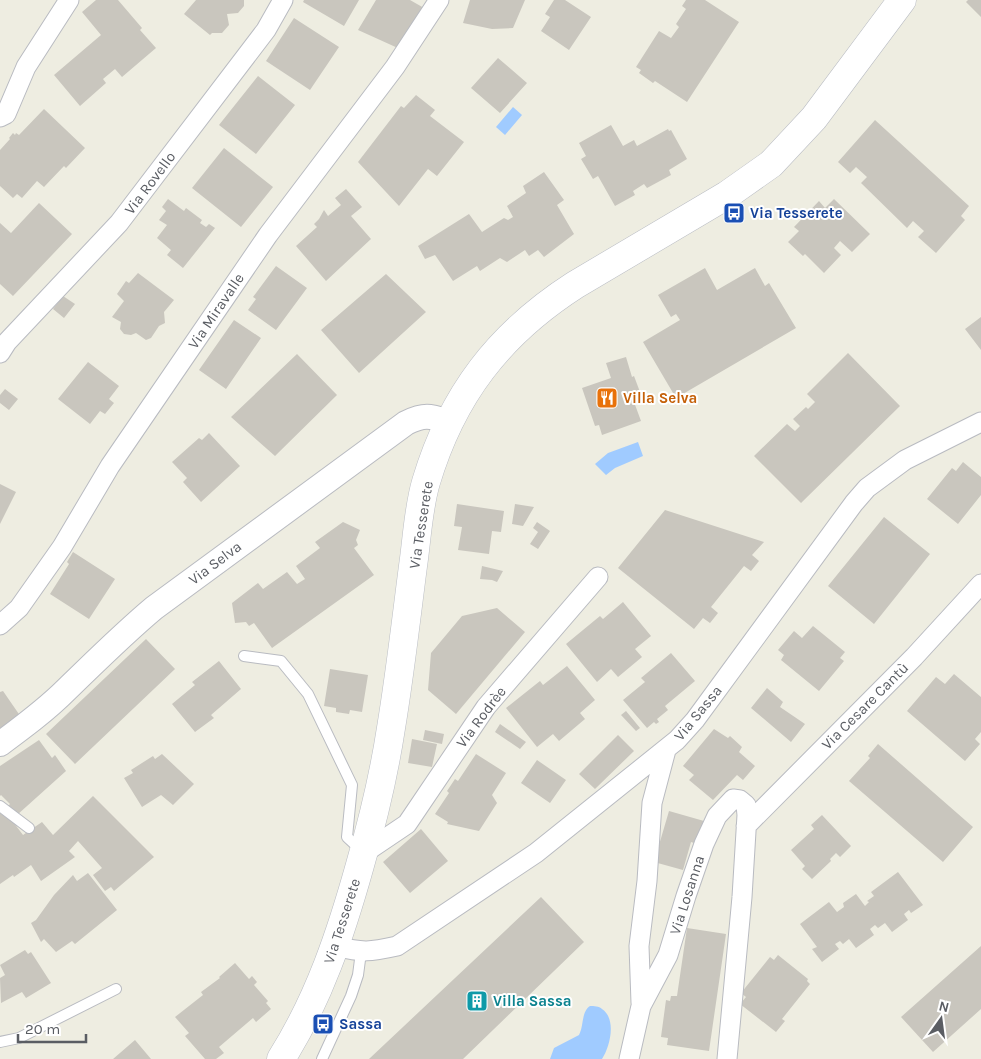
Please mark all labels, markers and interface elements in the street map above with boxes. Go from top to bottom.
street label: Via Rovello [121,148,179,218]
bus stop icon: Via Tesserete [722,201,746,225]
place label: Via Tesserete [750,204,843,222]
street label: Via Miravalle [184,270,248,352]
restaurant icon: Villa Selva [595,386,619,410]
place label: Villa Selva [623,389,697,407]
street label: Via Tesserete [405,480,437,570]
street label: Via Selva [185,537,245,589]
street label: Via Cesare Cantù [818,659,912,753]
street label: Via Sassa [670,682,726,744]
street label: Via Rodrèe [452,683,510,751]
street label: Via Losanna [666,853,708,937]
street label: Via Tesserete [320,876,364,966]
building icon: Villa Sassa [465,989,489,1013]
place label: Villa Sassa [493,992,572,1010]
north arrow [916,994,966,1044]
text: N [937,997,951,1016]
scale bar [18,1012,85,1044]
bus stop icon: Sassa [311,1012,335,1036]
place label: Sassa [339,1015,382,1033]
text: 20 m [25,1020,60,1038]

